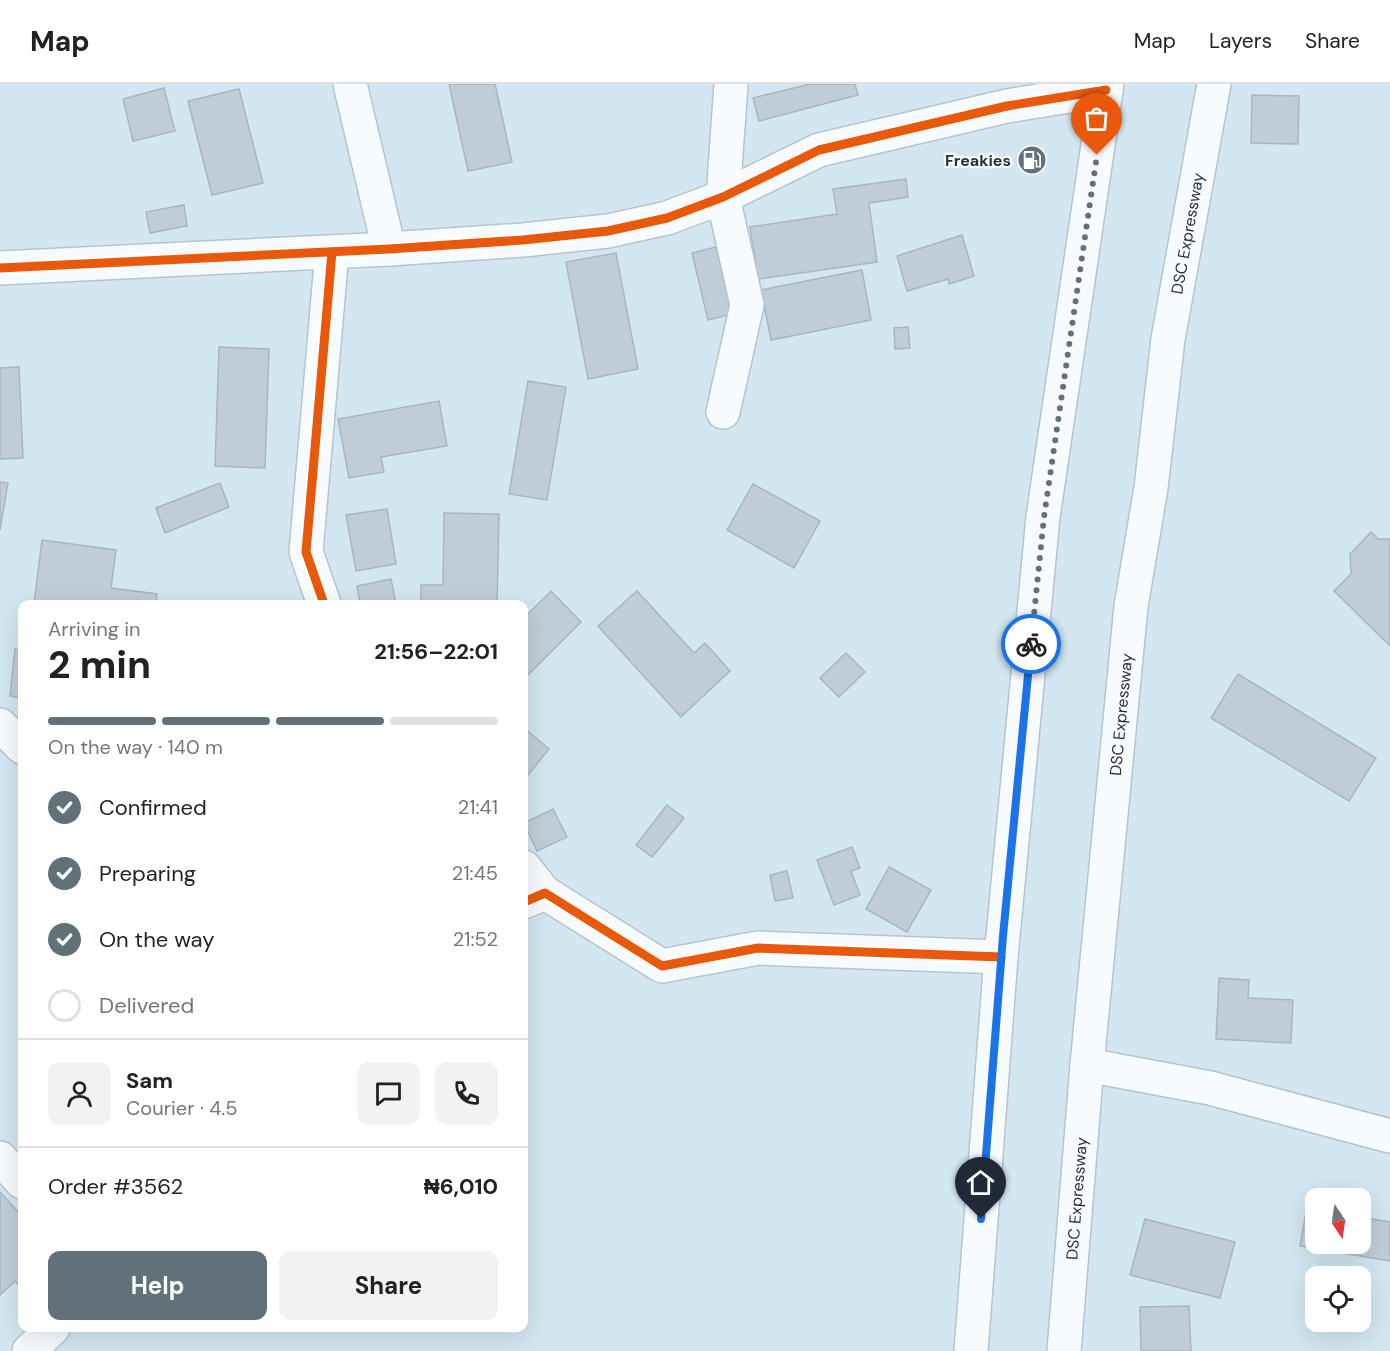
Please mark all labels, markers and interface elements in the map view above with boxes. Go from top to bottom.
text: Map [30,23,90,60]
text: Map [1134,27,1176,55]
text: Layers [1209,27,1272,55]
text: Share [1305,27,1360,55]
pin [1071,93,1122,155]
icon: bag [1080,102,1113,135]
fuel station icon: Freakies [1016,144,1048,176]
place label: Freakies [945,150,1011,171]
street label: DSC Expressway [1166,171,1209,296]
courier [1001,614,1061,674]
text: Arriving in [48,616,140,642]
icon: bike [1015,628,1048,661]
text: 21:56–22:01 [374,637,498,666]
text: 2 min [48,639,151,690]
street label: DSC Expressway [1105,652,1137,777]
text: On the way · 140 m [48,734,223,760]
icon: check [48,791,81,824]
text: Confirmed [99,793,207,822]
text: 21:41 [458,794,498,820]
icon: check [48,857,81,890]
text: Preparing [99,859,196,888]
text: 21:45 [452,860,498,886]
icon: check [48,923,81,956]
text: On the way [99,925,214,954]
text: 21:52 [453,926,498,952]
text: Delivered [99,991,194,1020]
button: person [48,1062,111,1125]
button: chat [357,1062,420,1125]
button: phone [435,1062,498,1125]
text: Sam [126,1066,173,1095]
text: Courier · 4.5 [126,1095,238,1121]
street label: DSC Expressway [1061,1136,1092,1261]
pin [955,1157,1006,1219]
icon: home [964,1166,997,1199]
text: Order #3562 [48,1172,183,1201]
text: ₦6,010 [424,1172,498,1201]
north arrow [1305,1188,1371,1254]
map controls [1305,1188,1371,1332]
button: Help [48,1251,267,1320]
button: Share [279,1251,498,1320]
button: locate [1305,1266,1371,1332]

